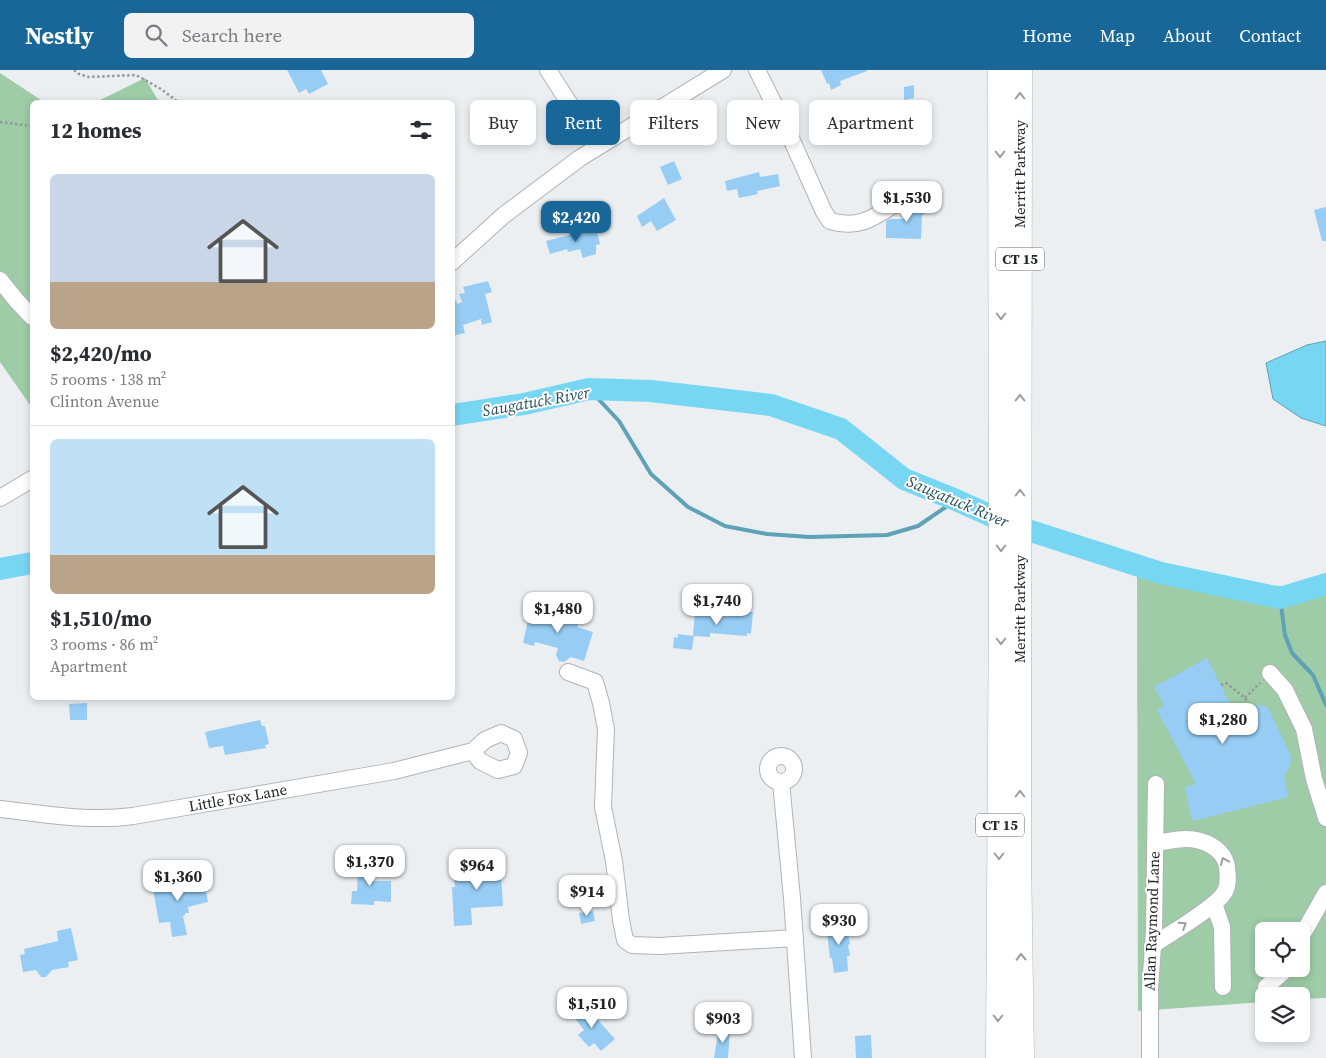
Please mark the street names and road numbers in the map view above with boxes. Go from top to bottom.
street label: Merritt Parkway [1009,119,1030,228]
road number: CT 15 [996,248,1044,270]
street label: Merritt Parkway [1009,554,1030,663]
street label: Little Fox Lane [187,778,289,816]
road number: CT 15 [976,814,1024,836]
street label: Allan Raymond Lane [1139,850,1164,991]

